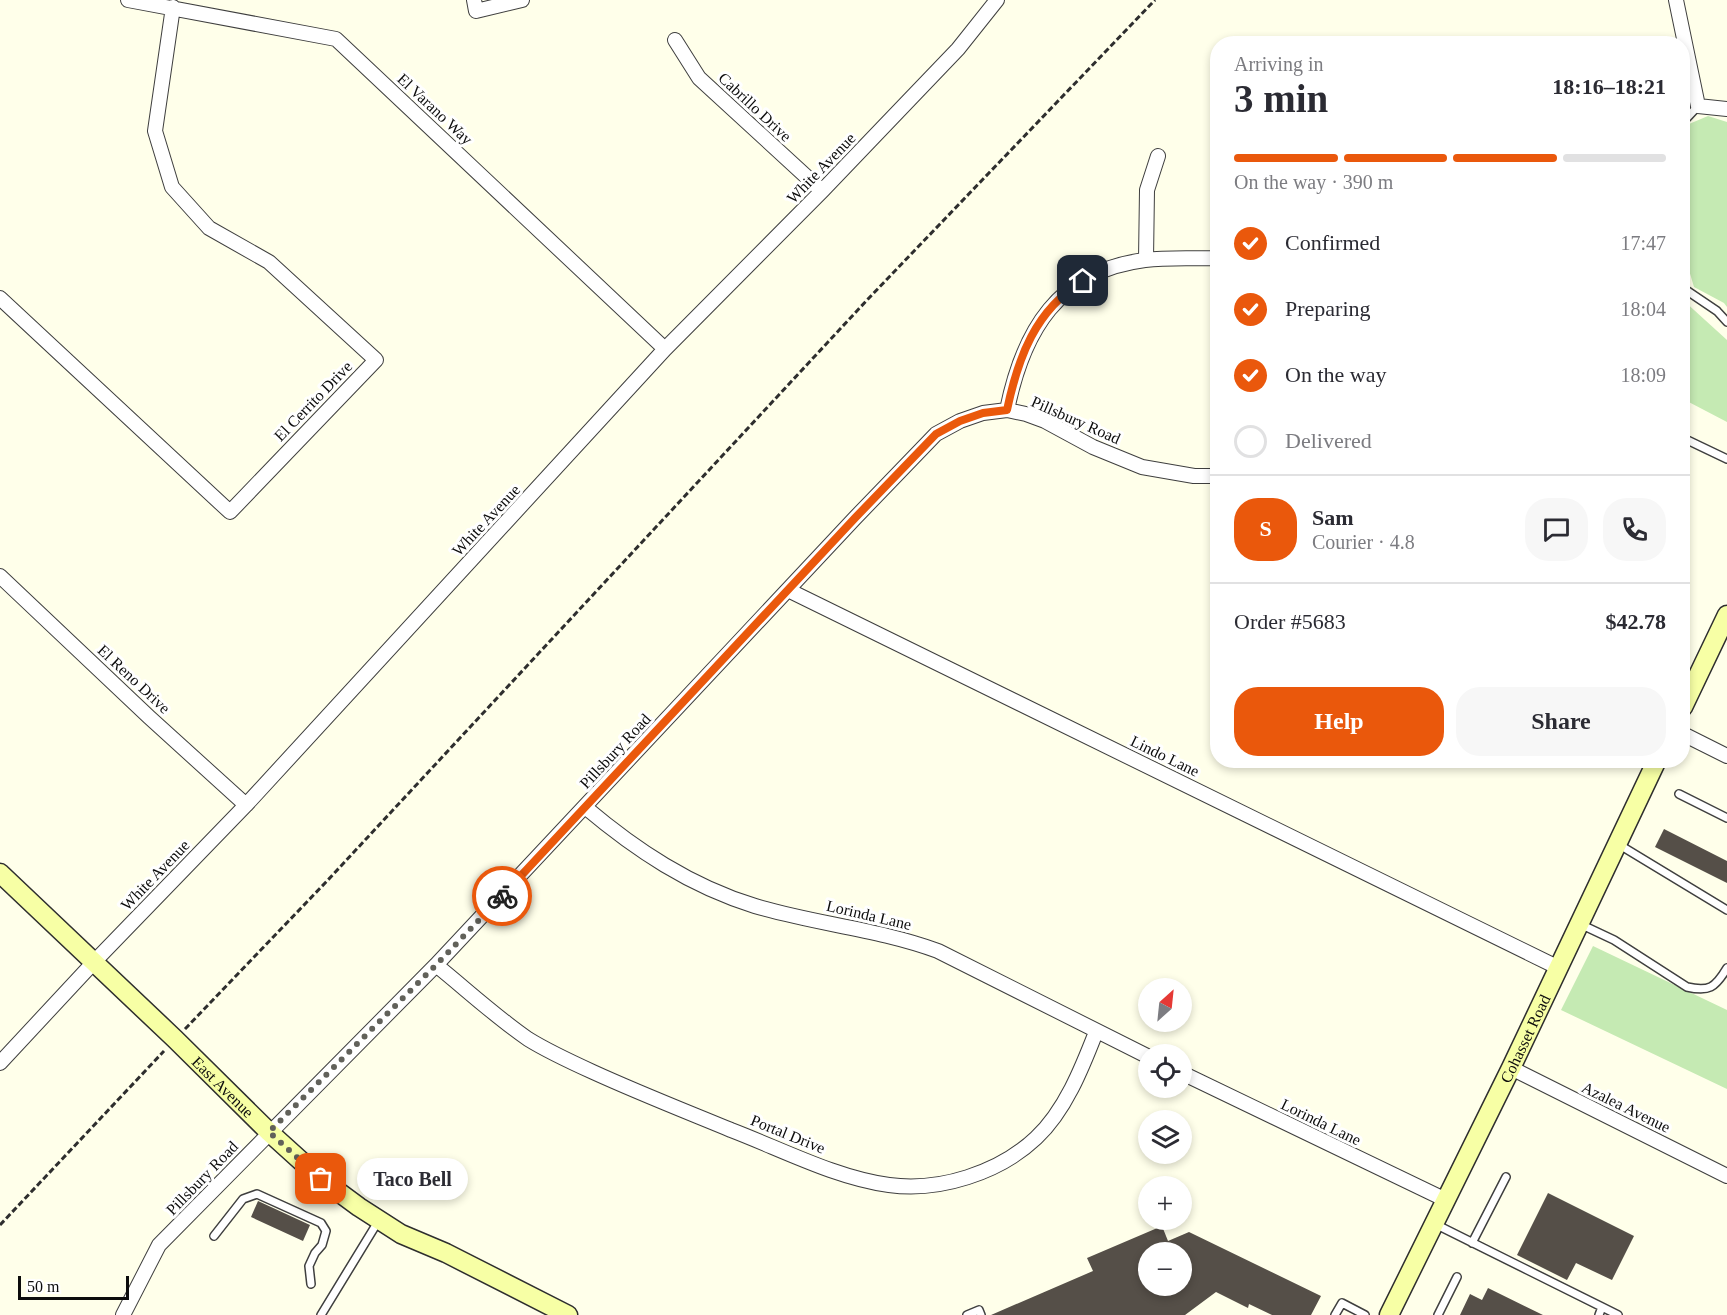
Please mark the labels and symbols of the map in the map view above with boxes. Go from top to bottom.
street label: Cabrillo Drive [715,69,795,145]
street label: El Varano Way [393,70,476,149]
street label: White Avenue [783,129,859,207]
pin [1057,255,1108,306]
street label: El Cerrito Drive [271,358,355,444]
street label: Pillsbury Road [1028,393,1123,448]
street label: White Avenue [449,481,523,559]
street label: El Reno Drive [94,641,174,717]
street label: Pillsbury Road [576,710,655,792]
street label: Lindo Lane [1128,732,1202,780]
street label: White Avenue [117,836,193,914]
courier [472,866,532,926]
street label: Lorinda Lane [825,897,913,933]
north arrow [1138,978,1192,1032]
street label: Cohasset Road [1497,992,1553,1085]
street label: East Avenue [189,1053,257,1121]
street label: Azalea Avenue [1579,1078,1673,1136]
street label: Lorinda Lane [1278,1095,1364,1149]
street label: Portal Drive [748,1111,828,1157]
street label: Pillsbury Road [163,1138,242,1219]
pin [295,1153,346,1204]
callout: Taco Bell [357,1158,468,1200]
scale bar [18,1273,129,1300]

